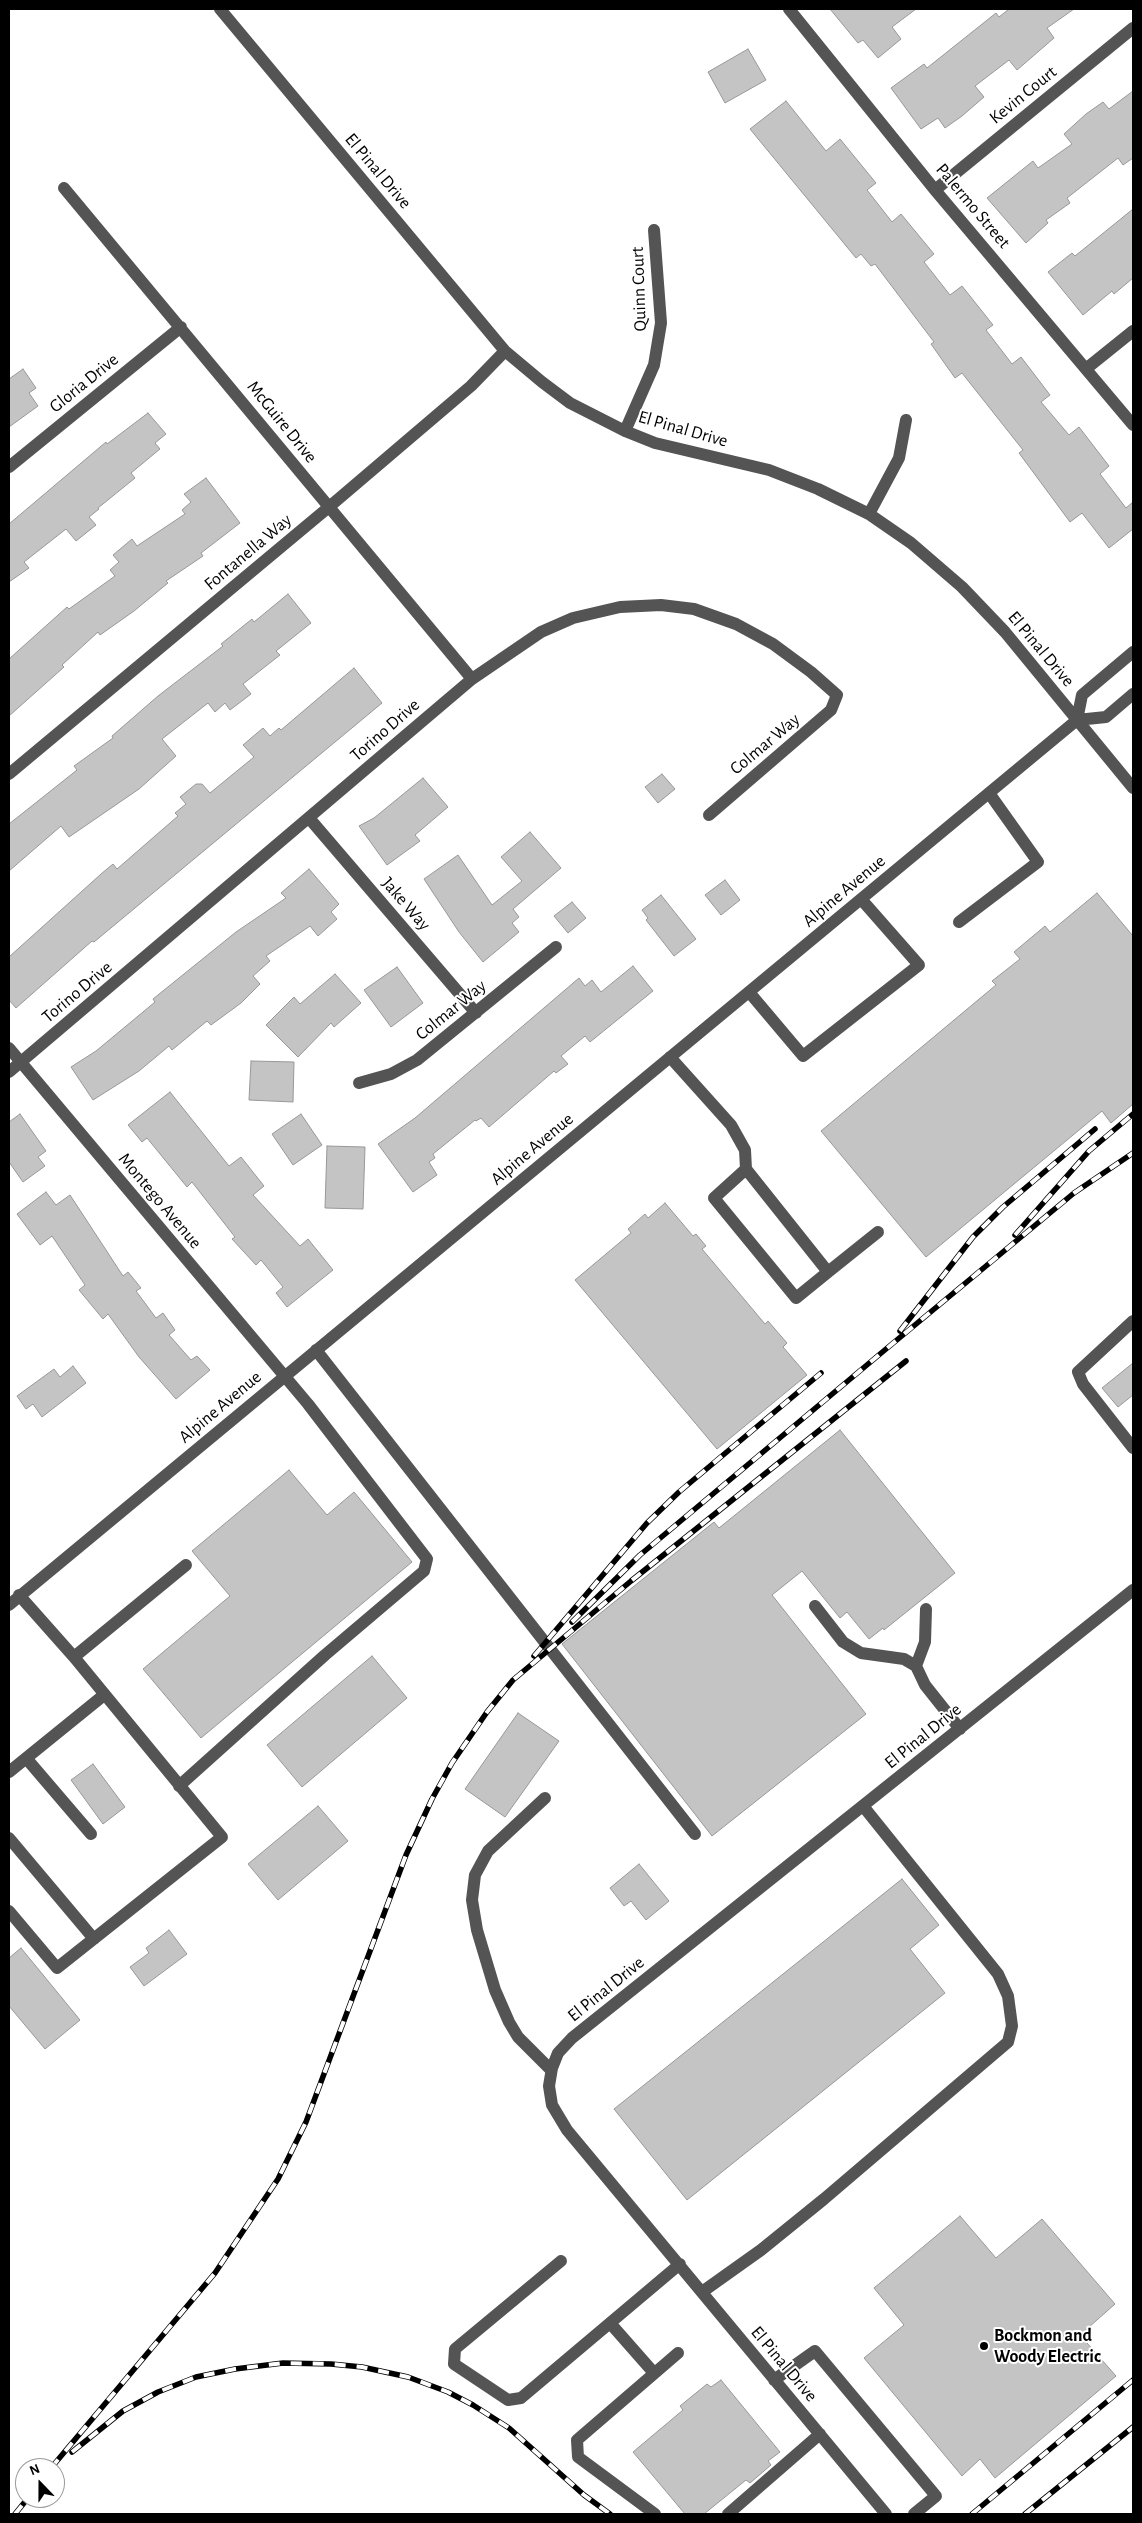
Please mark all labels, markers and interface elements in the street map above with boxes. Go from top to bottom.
street label: Kevin Court [985,61,1061,129]
street label: El Pinal Drive [340,129,416,213]
street label: Palermo Street [931,159,1015,253]
street label: Quinn Court [627,246,651,332]
street label: Gloria Drive [45,349,123,417]
street label: McGuire Drive [242,377,322,467]
street label: El Pinal Drive [636,406,730,452]
street label: Fontanella Way [200,509,296,595]
street label: El Pinal Drive [1003,607,1079,691]
street label: Torino Drive [346,694,424,766]
street label: Colmar Way [726,709,804,779]
street label: Alpine Avenue [798,850,890,932]
street label: Jake Way [377,873,435,935]
street label: Torino Drive [38,956,116,1028]
street label: Colmar Way [411,975,491,1045]
street label: Alpine Avenue [486,1108,578,1190]
street label: Montego Avenue [114,1149,206,1253]
street label: Alpine Avenue [174,1366,266,1448]
street label: El Pinal Drive [880,1699,966,1773]
street label: El Pinal Drive [563,1952,649,2026]
street label: El Pinal Drive [746,2322,822,2406]
place label: Bockmon and Woody Electric [994,2325,1101,2368]
marker: Bockmon and Woody Electric [978,2340,990,2352]
north arrow [15,2458,65,2508]
text: N [28,2462,42,2478]

